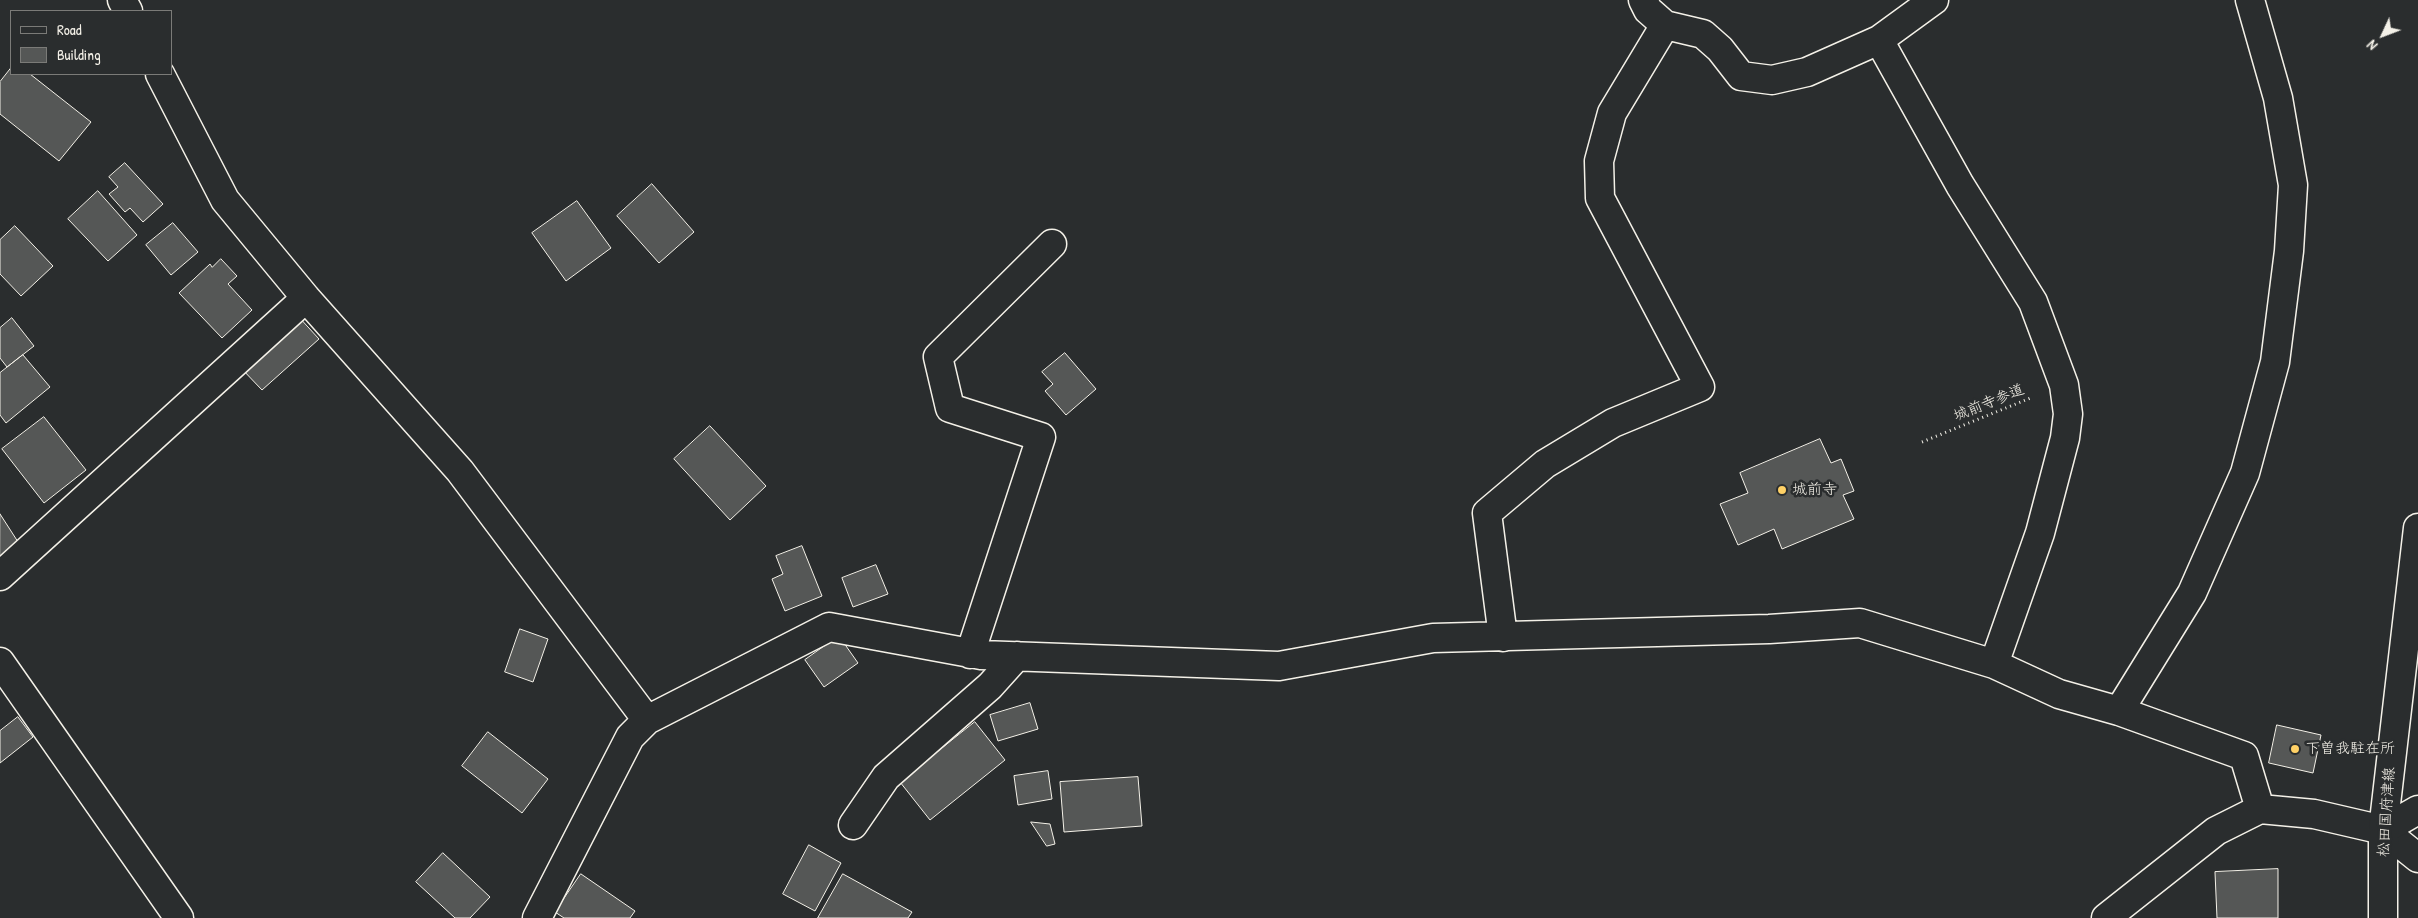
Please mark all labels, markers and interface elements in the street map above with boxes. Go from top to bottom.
legend [10,10,172,75]
north arrow [2358,10,2408,60]
text: Road [57,19,82,40]
text: N [2362,36,2381,55]
text: Building [57,44,101,65]
street label: 城前寺参道 [1951,381,2027,425]
place label: 城前寺 [1792,481,1837,499]
marker: 城前寺 [1776,484,1788,496]
place label: 下曽我駐在所 [2305,740,2395,758]
marker: 下曽我駐在所 [2289,743,2301,755]
street label: 松田国府津線 [2375,766,2399,858]

